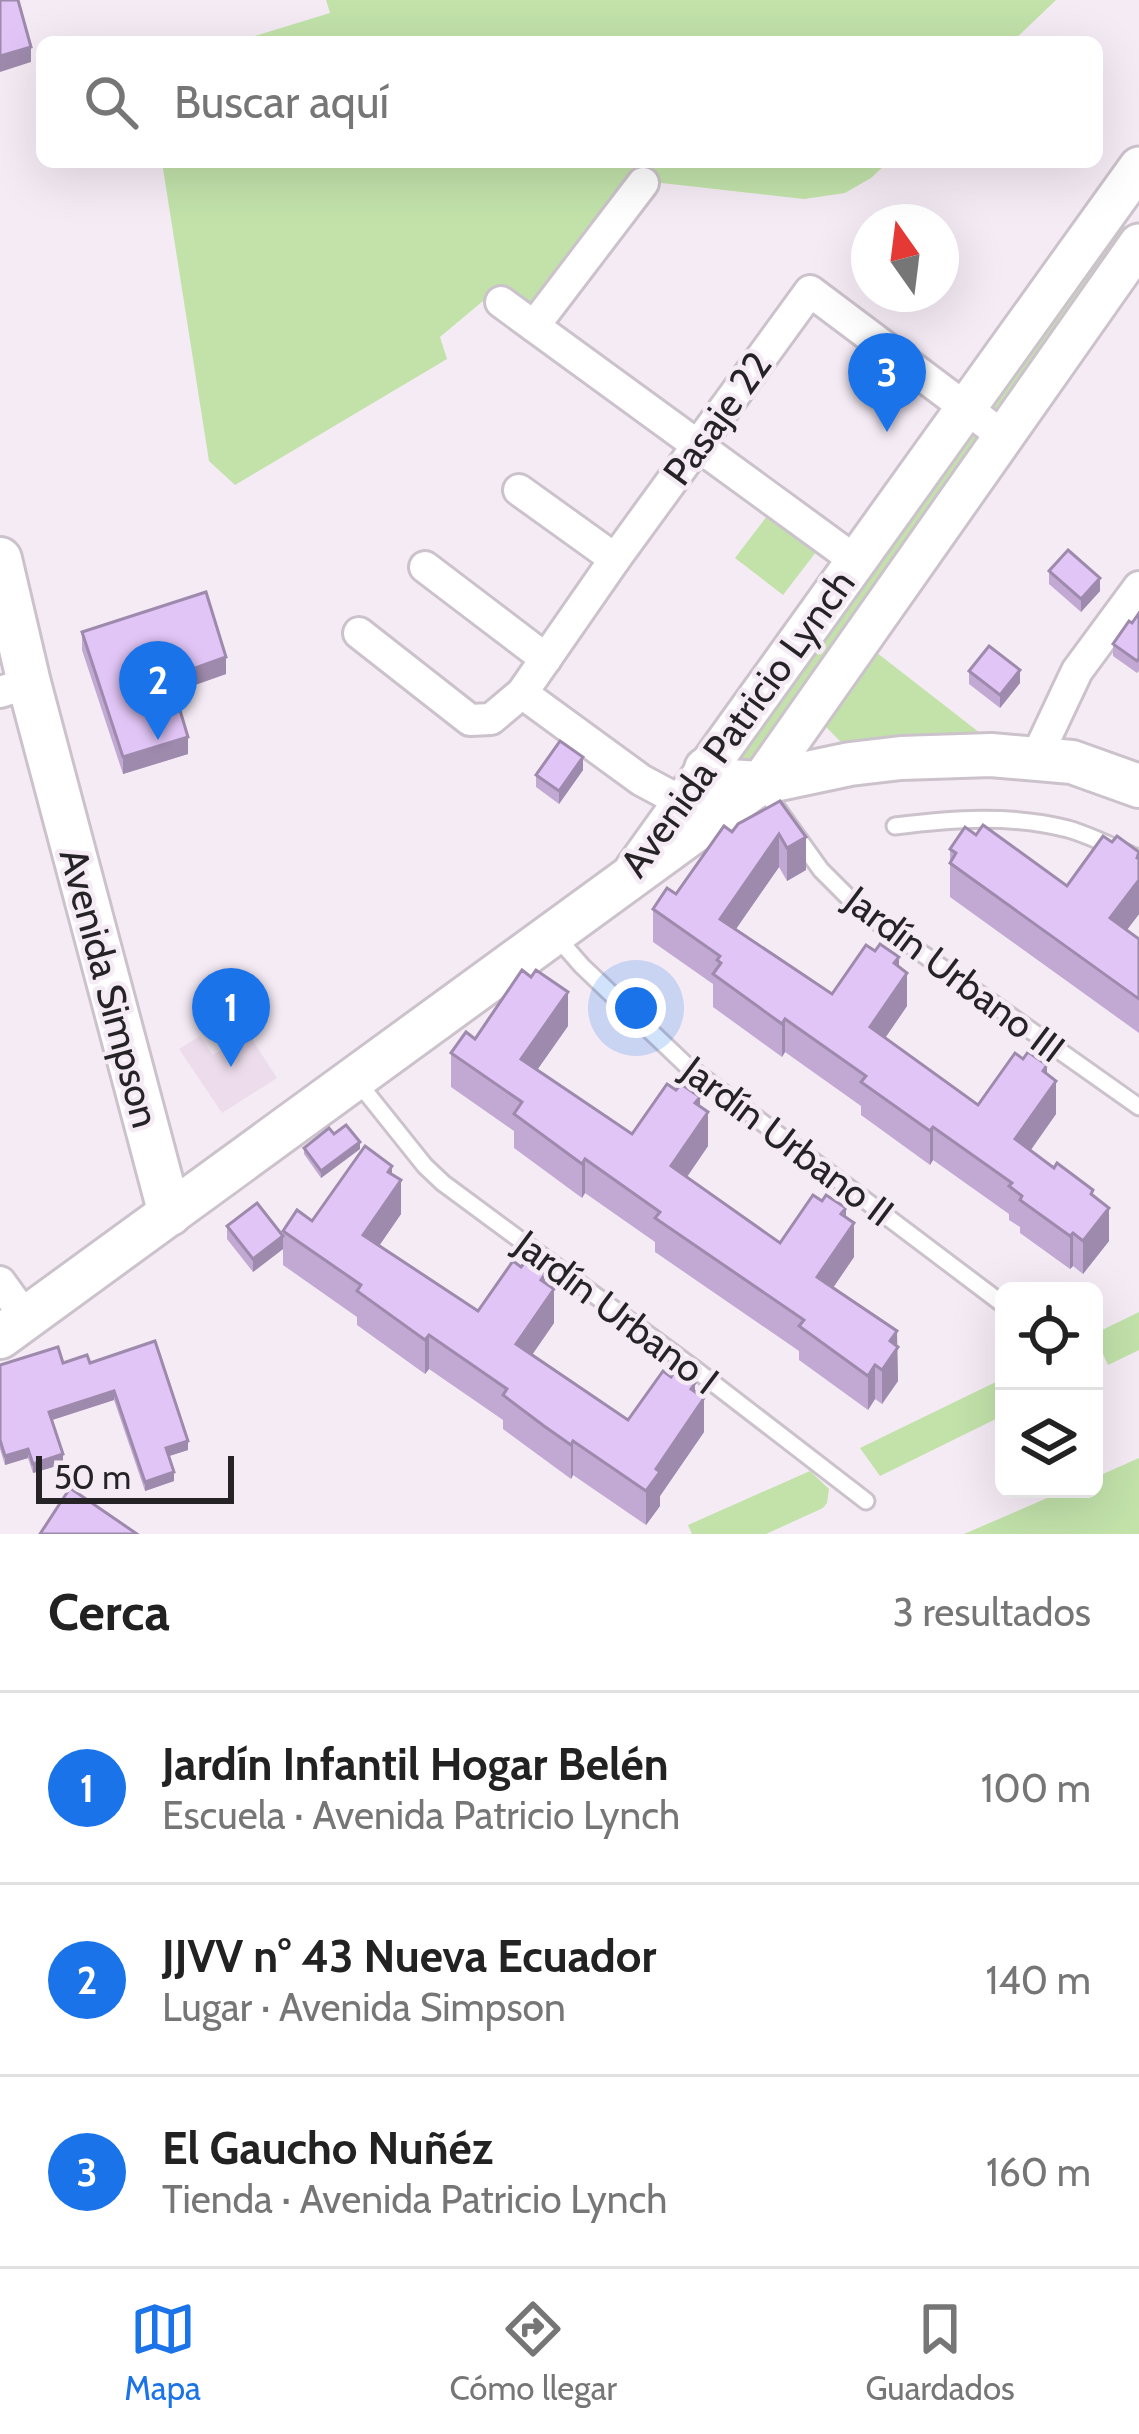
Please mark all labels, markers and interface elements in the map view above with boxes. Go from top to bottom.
search box [36,36,1103,168]
icon: search [78,69,144,135]
text: Buscar aquí [174,75,389,129]
north arrow [851,204,959,312]
pin: 3 [848,333,926,432]
street label: Pasaje 22 [653,342,781,494]
street label: Avenida Patricio Lynch [610,560,864,886]
pin: 2 [119,641,197,740]
street label: Avenida Simpson [50,843,170,1133]
street label: Jardín Urbano III [835,875,1074,1072]
pin: 1 [192,968,270,1067]
your location [606,978,666,1038]
street label: Jardín Urbano II [672,1045,903,1236]
street label: Jardín Urbano I [505,1219,728,1404]
map controls [995,1282,1103,1498]
button: locate [995,1282,1103,1390]
button: layers [995,1390,1103,1498]
scale bar [36,1450,234,1503]
text: 50 m [54,1457,131,1497]
text: Cerca [48,1581,170,1643]
text: 3 resultados [893,1588,1091,1636]
text: Jardín Infantil Hogar Belén [162,1737,669,1791]
text: 1 [80,1764,94,1812]
text: 100 m [981,1764,1091,1812]
text: Escuela · Avenida Patricio Lynch [162,1791,680,1839]
text: JJVV n° 43 Nueva Ecuador [162,1929,656,1983]
text: 2 [77,1956,97,2004]
text: 140 m [986,1956,1091,2004]
text: Lugar · Avenida Simpson [162,1983,566,2031]
text: El Gaucho Nuñéz [162,2121,493,2175]
text: 3 [76,2148,98,2196]
text: 160 m [986,2148,1091,2196]
text: Tienda · Avenida Patricio Lynch [162,2175,667,2223]
tab: Mapa [124,2296,201,2408]
tab: Cómo llegar [449,2296,617,2408]
tab: Guardados [865,2296,1015,2408]

